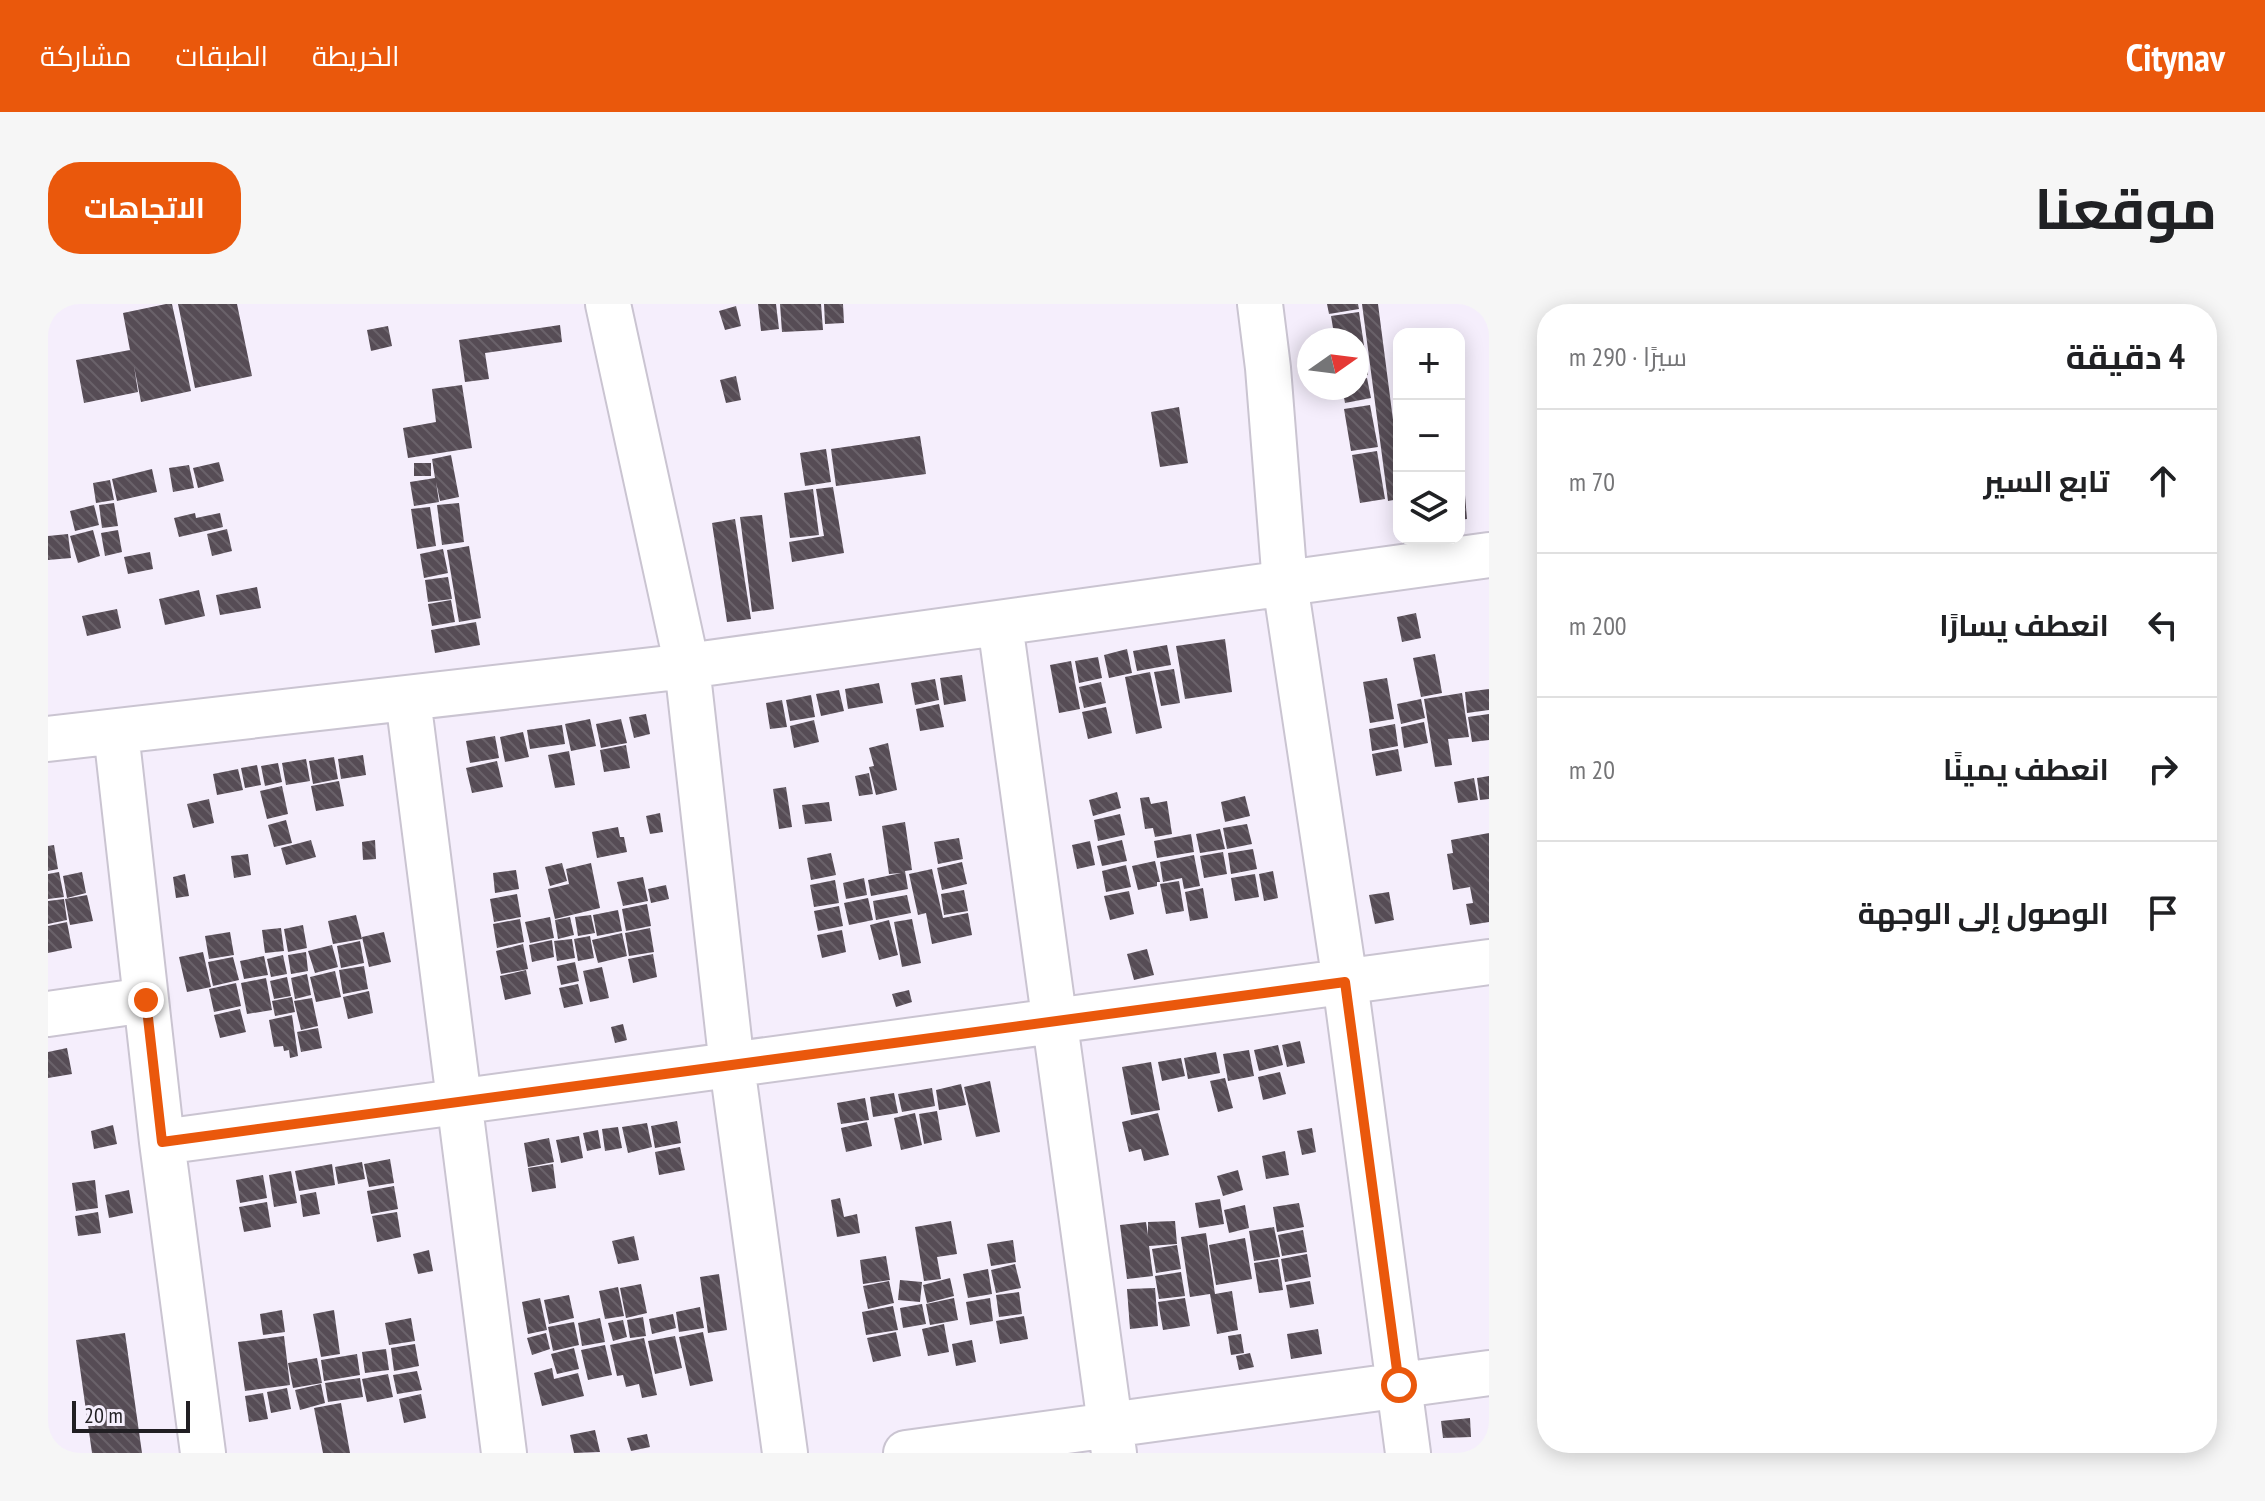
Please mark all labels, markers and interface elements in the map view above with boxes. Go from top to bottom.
text: Citynav [2126,32,2225,81]
text: مشاركة [40,37,131,74]
text: الطبقات [175,37,268,74]
text: الخريطة [312,37,399,74]
button: الاتجاهات [48,162,241,254]
text: موقعنا [2034,172,2217,244]
north arrow [1297,328,1369,400]
map controls [1393,328,1465,544]
button: + [1393,328,1465,400]
text: 4 دقيقة [2066,334,2185,378]
text: سيرًا · 290 m [1569,340,1687,373]
button: − [1393,400,1465,472]
icon: ahead [2141,459,2185,503]
text: تابع السير [1984,461,2109,500]
text: 70 m [1569,465,1615,498]
button: layers [1393,472,1465,544]
icon: left [2141,603,2185,647]
text: انعطف يسارًا [1939,605,2109,644]
text: 200 m [1569,609,1627,642]
icon: right [2141,747,2185,791]
text: انعطف يمينًا [1943,749,2109,788]
text: 20 m [1569,753,1615,786]
icon: arrive [2141,891,2185,935]
text: الوصول إلى الوجهة [1858,893,2109,932]
route end [128,982,164,1018]
route start [1381,1367,1417,1403]
scale bar [72,1397,190,1433]
text: 20 m [84,1401,123,1429]

